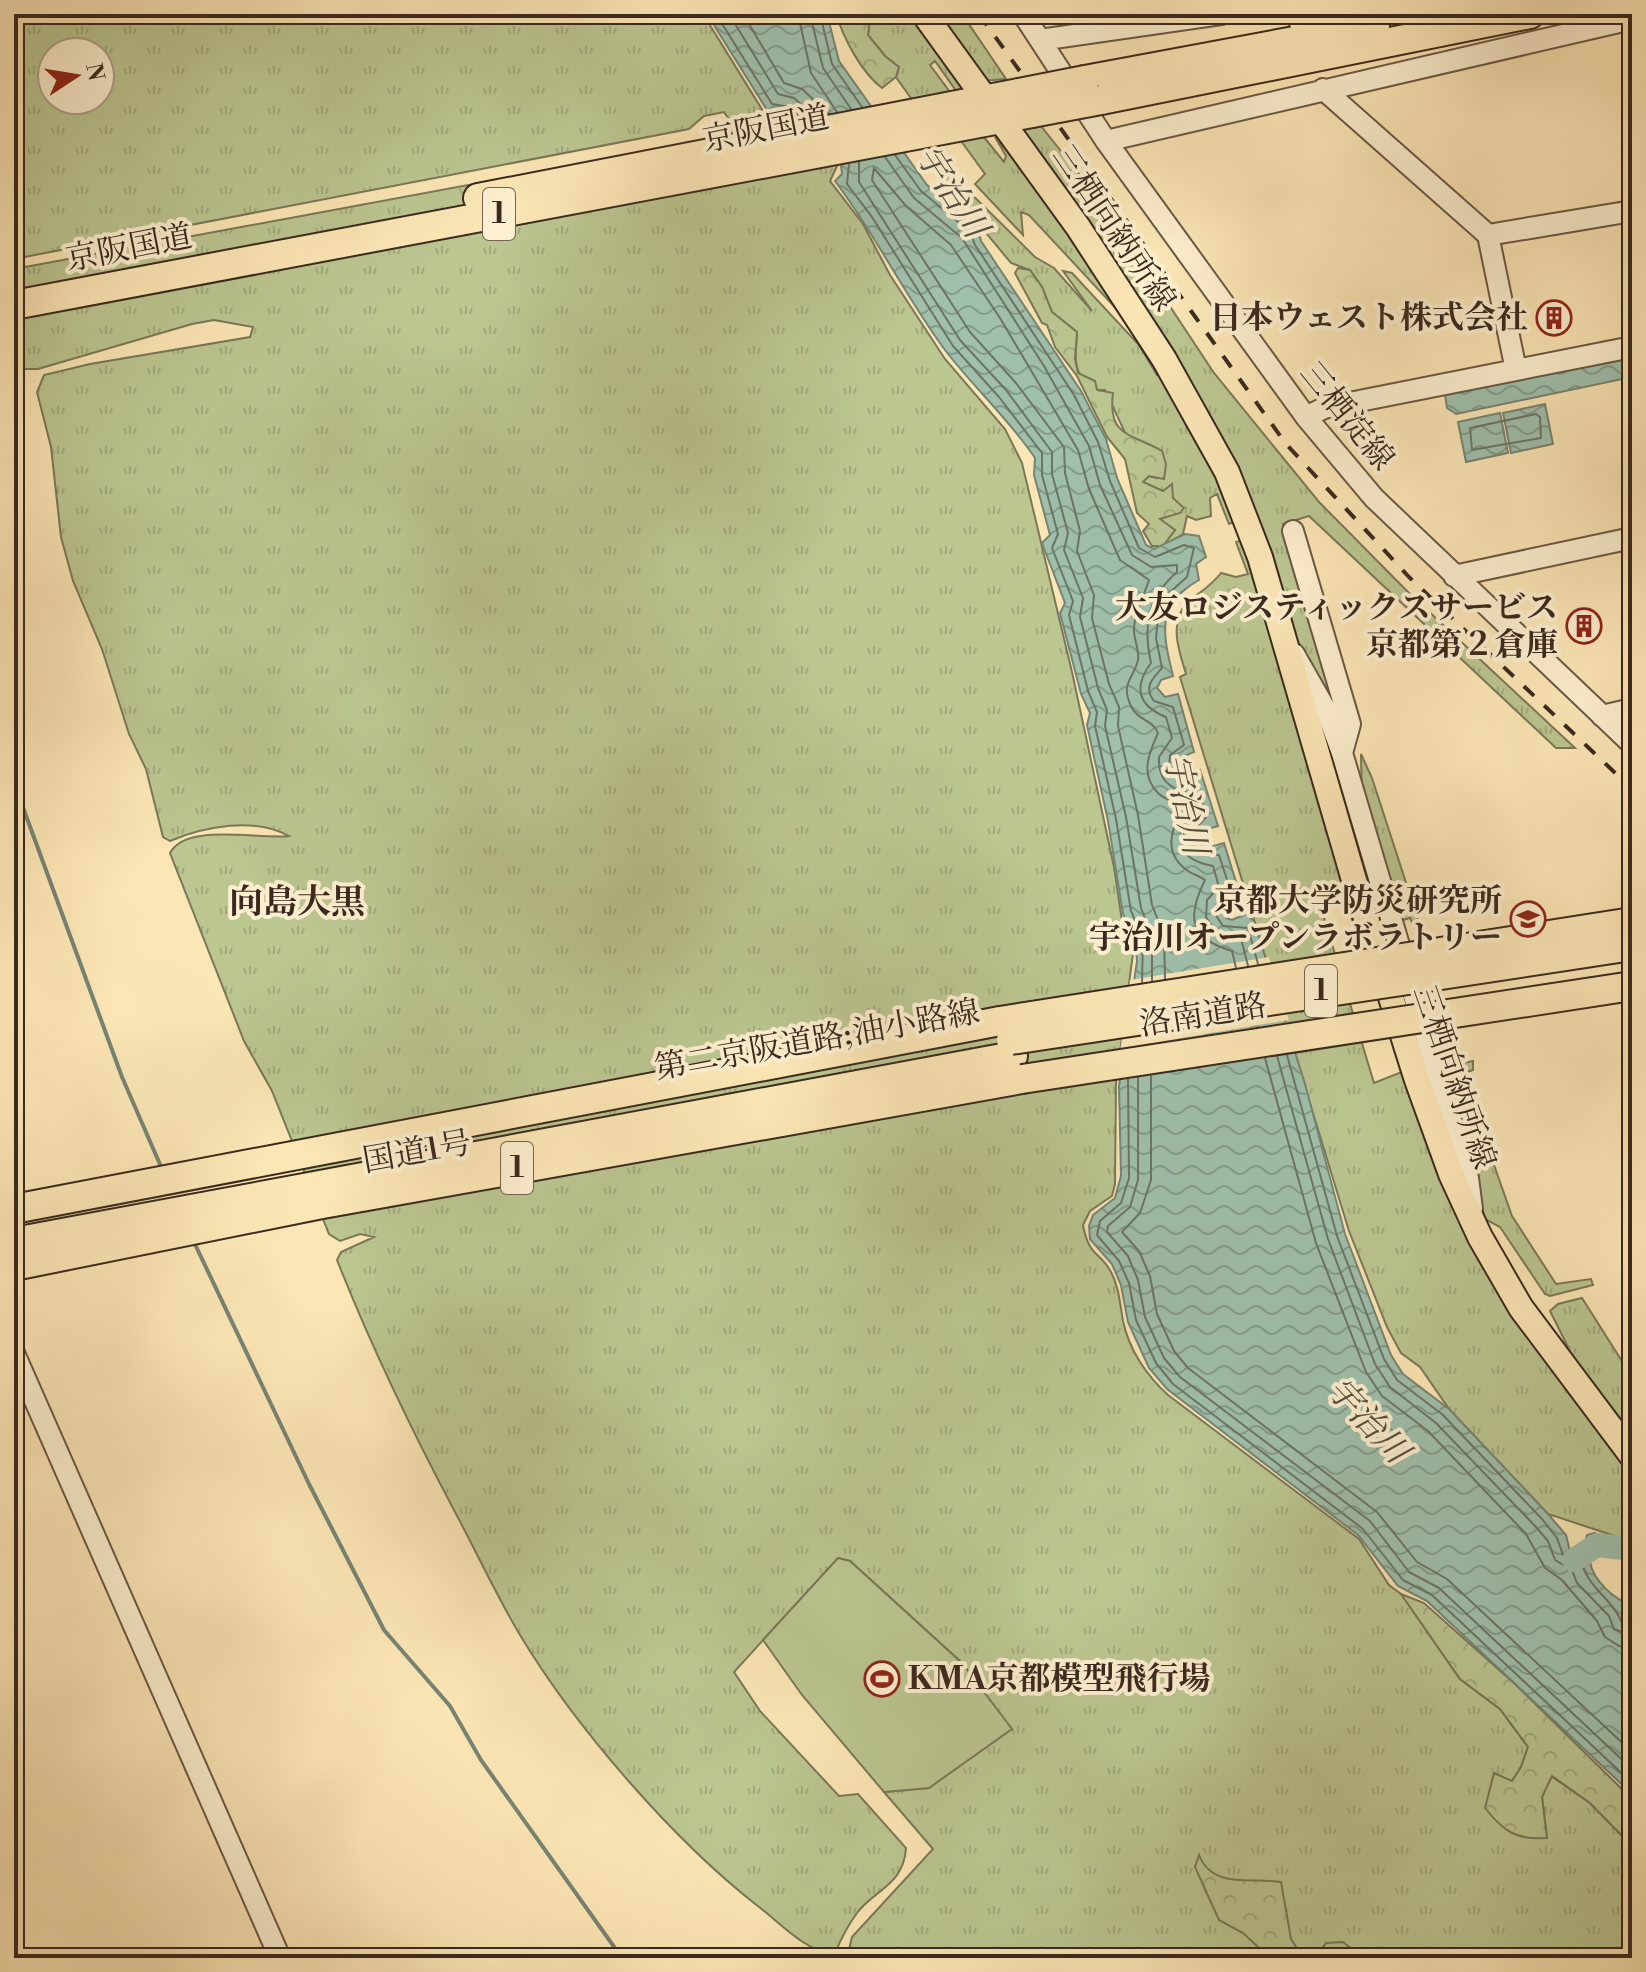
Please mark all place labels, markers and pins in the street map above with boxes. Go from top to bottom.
place label: 日本ウェスト株式会社 [1209,298,1528,338]
building icon: 日本ウェスト株式会社 [1535,299,1573,337]
place label: 大友ロジスティックスサービス 京都第２倉庫 [1115,588,1558,665]
building icon: 大友ロジスティックスサービス 京都第２倉庫 [1565,607,1603,645]
place label: 京都大学防災研究所 宇治川オープンラボラトリー [1089,881,1502,958]
school or university icon: 京都大学防災研究所 宇治川オープンラボラトリー [1509,900,1547,938]
place label: KMA京都模型飛行場 [908,1659,1211,1699]
sports icon: KMA京都模型飛行場 [863,1660,901,1698]

